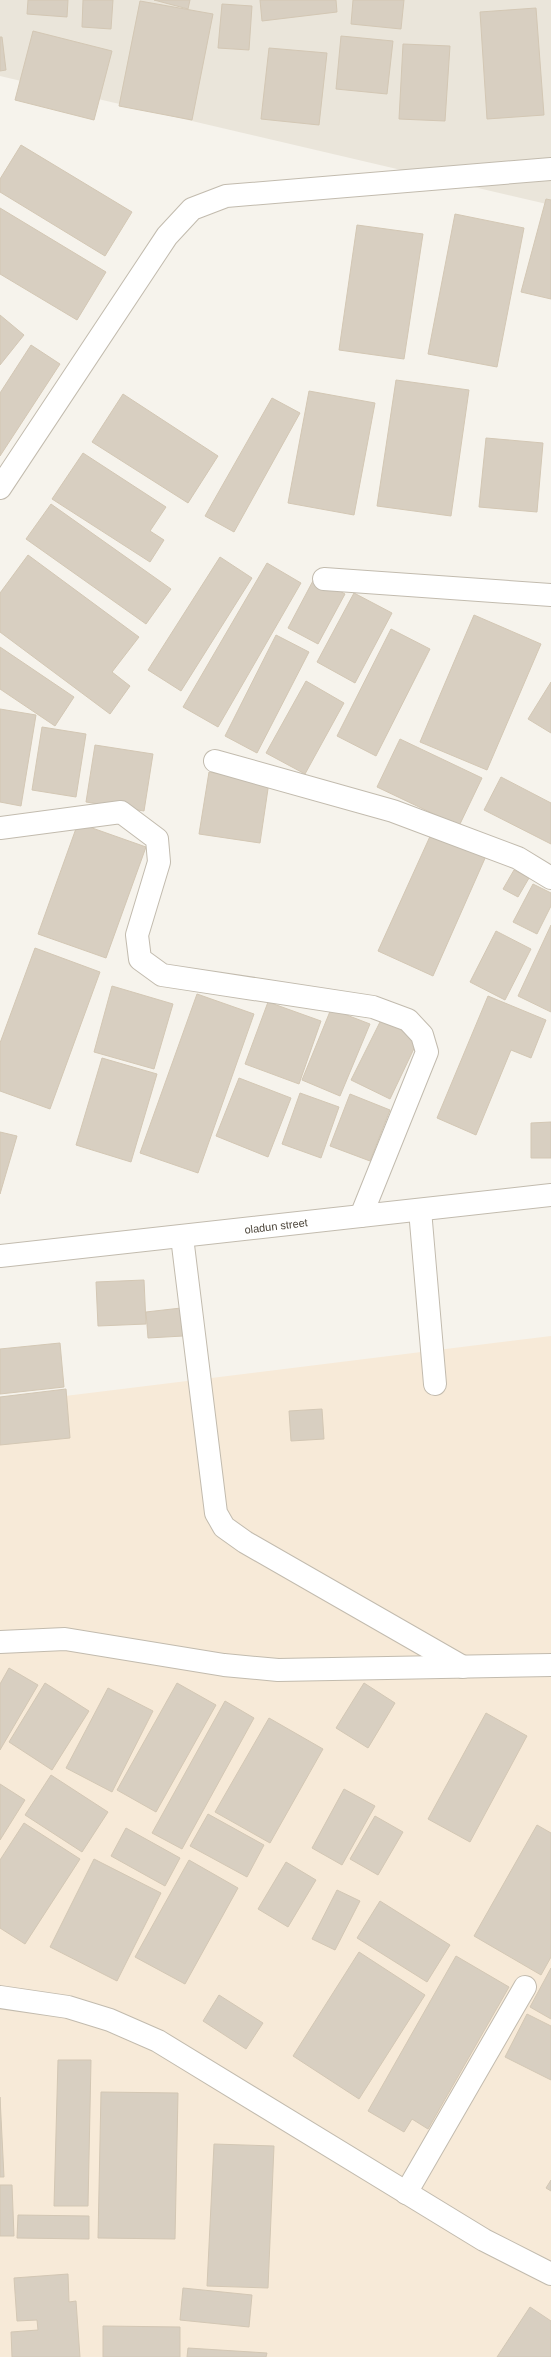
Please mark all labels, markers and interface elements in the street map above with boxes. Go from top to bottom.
street label: oladun street [244,1216,308,1236]

